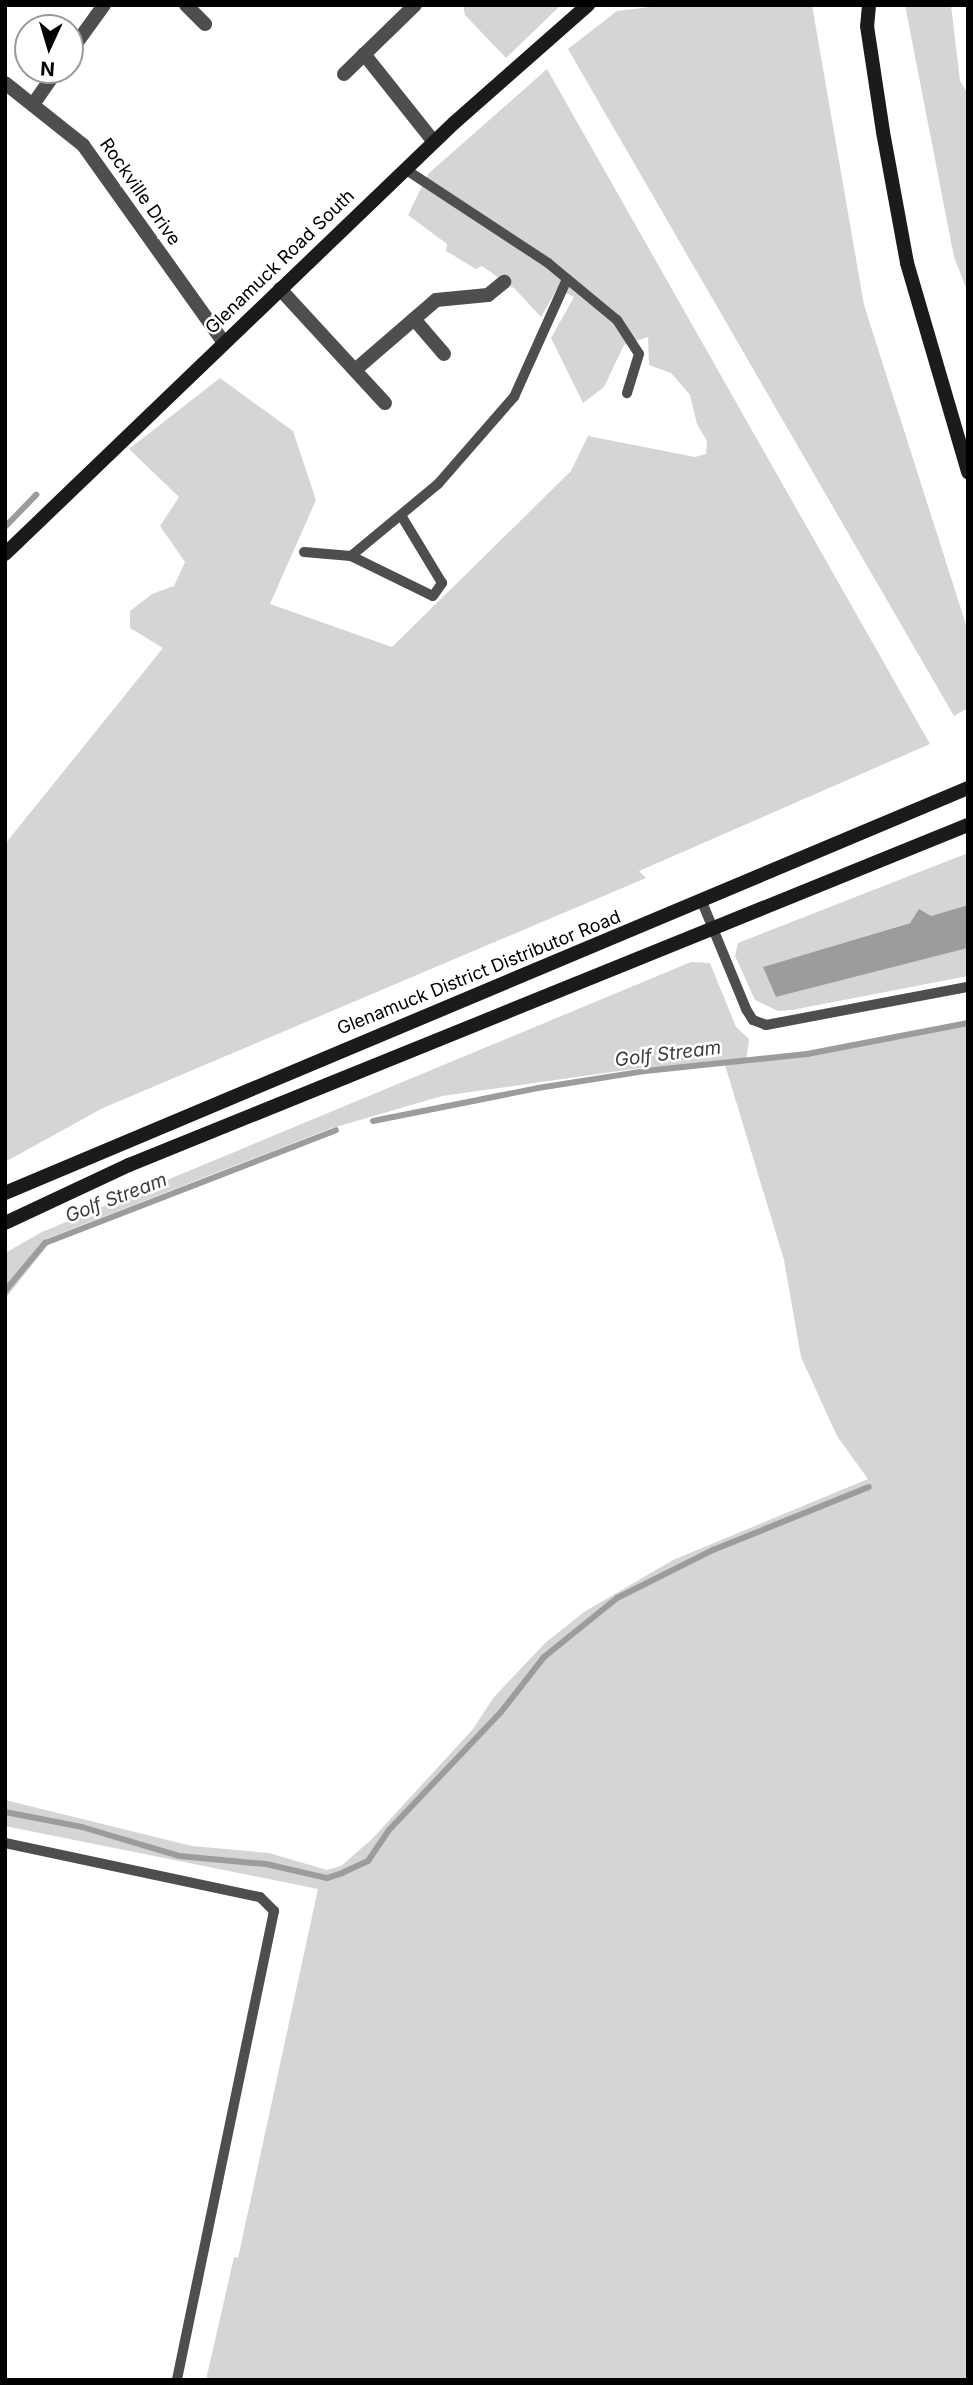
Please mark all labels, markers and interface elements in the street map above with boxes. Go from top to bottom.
north arrow [14,14,84,84]
text: N [40,56,56,80]
street label: Rockville Drive [95,134,185,250]
street label: Glenamuck Road South [201,185,359,339]
street label: Glenamuck District Distributor Road [334,906,624,1040]
water label: Golf Stream [613,1036,723,1072]
water label: Golf Stream [62,1168,170,1228]

